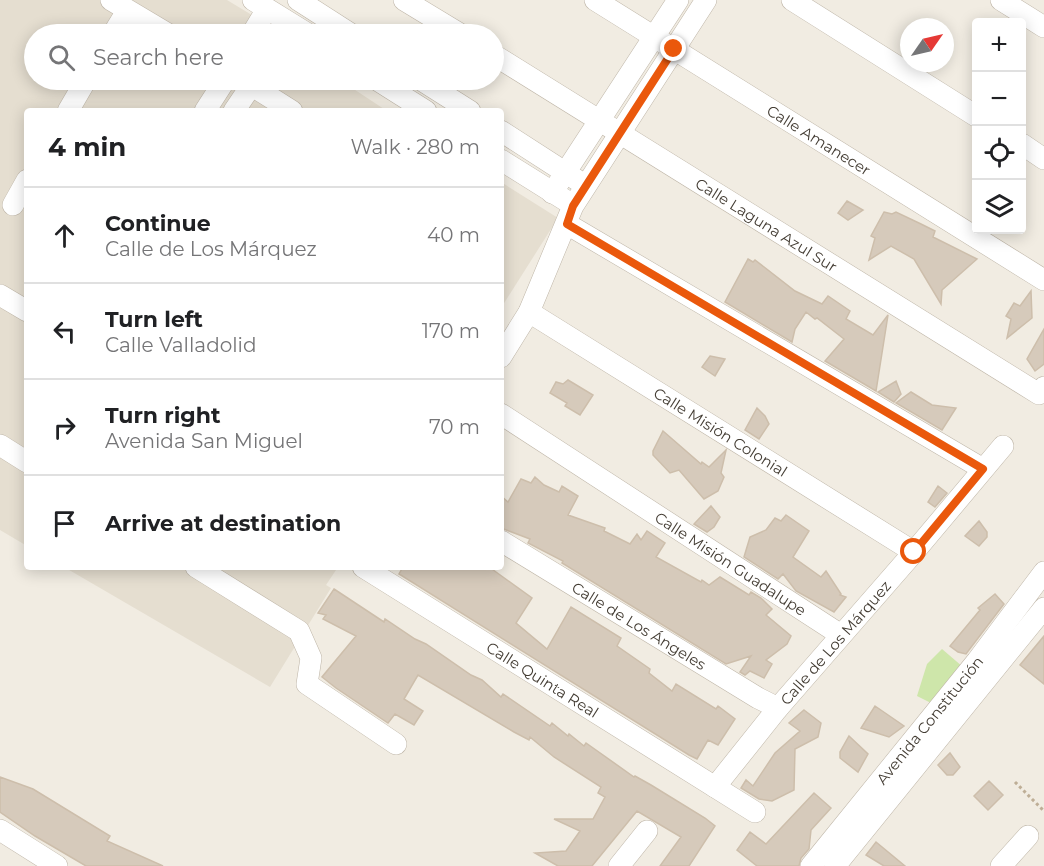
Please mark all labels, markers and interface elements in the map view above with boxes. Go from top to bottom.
north arrow [900,18,954,72]
map controls [972,18,1026,234]
button: + [972,18,1026,72]
search box [24,24,504,90]
route end [660,35,686,61]
icon: search [45,41,78,74]
text: Search here [93,44,224,71]
button: − [972,72,1026,126]
street label: Calle Amanecer [764,100,874,179]
button: locate [972,126,1026,180]
text: 4 min [48,131,126,163]
text: Walk · 280 m [350,135,480,159]
street label: Calle Laguna Azul Sur [692,173,841,276]
button: layers [972,180,1026,234]
text: Continue [105,210,211,237]
icon: ahead [48,219,81,252]
text: 40 m [427,223,480,247]
text: Calle de Los Márquez [105,237,317,261]
text: Turn left [105,306,203,333]
icon: left [48,315,81,348]
text: 170 m [422,319,480,343]
text: Calle Valladolid [105,333,257,357]
street label: Calle Misión Colonial [650,383,791,480]
text: Turn right [105,402,220,429]
icon: right [48,411,81,444]
text: 70 m [429,415,480,439]
text: Avenida San Miguel [105,429,303,453]
icon: arrive [48,507,81,540]
street label: Calle Misión Guadalupe [651,507,810,619]
text: Arrive at destination [105,510,341,537]
route start [900,538,926,564]
street label: Calle de Los Márquez [776,576,895,709]
street label: Calle de Los Ángeles [569,577,710,674]
street label: Calle Quinta Real [483,637,602,721]
street label: Avenida Constitución [872,652,987,788]

